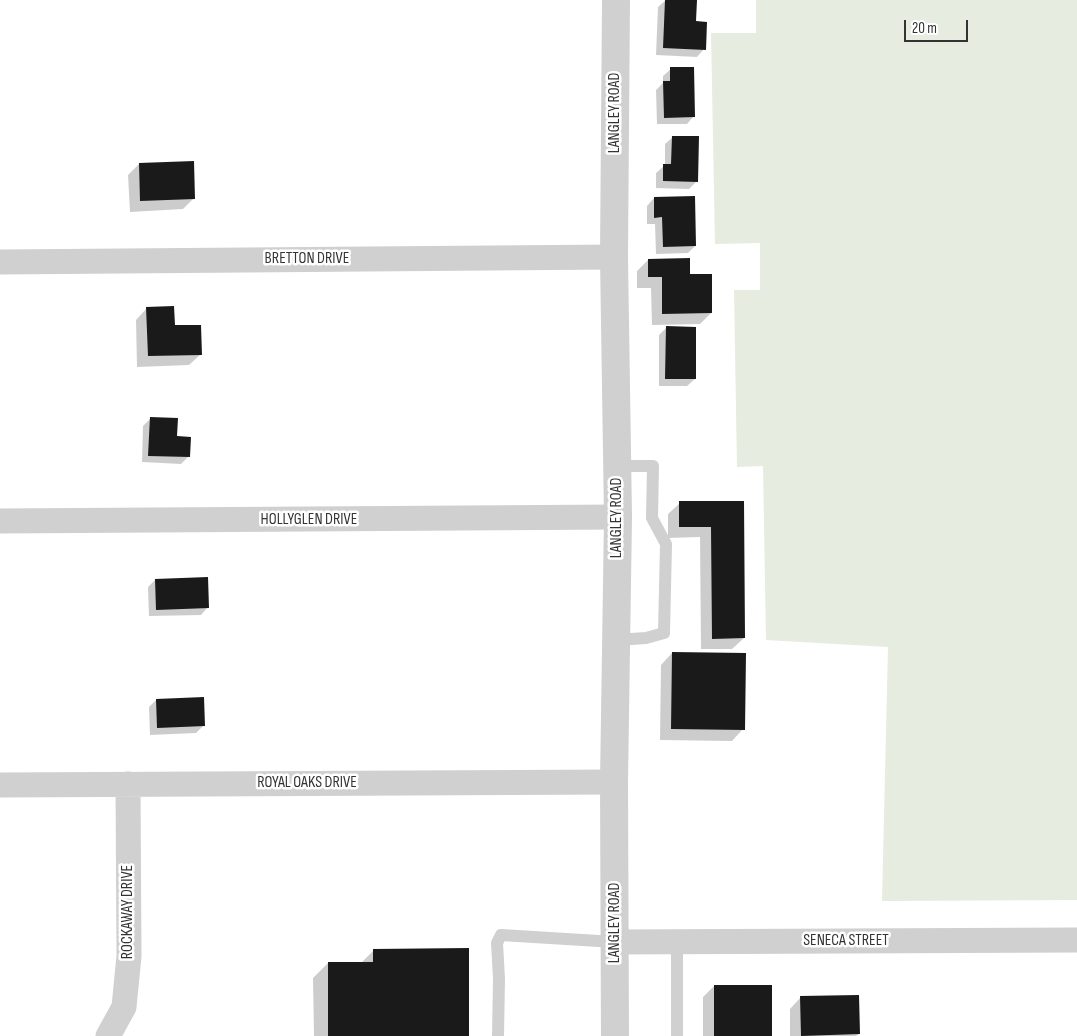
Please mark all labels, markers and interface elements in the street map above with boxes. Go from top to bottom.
scale bar [907,10,971,42]
text: 20 m [912,19,937,38]
street label: LANGLEY ROAD [605,73,625,153]
street label: BRETTON DRIVE [265,249,349,269]
street label: LANGLEY ROAD [607,478,627,558]
street label: HOLLYGLEN DRIVE [261,510,357,530]
street label: ROYAL OAKS DRIVE [257,773,357,793]
street label: ROCKAWAY DRIVE [118,865,138,959]
street label: LANGLEY ROAD [605,883,625,963]
street label: SENECA STREET [803,931,889,951]

